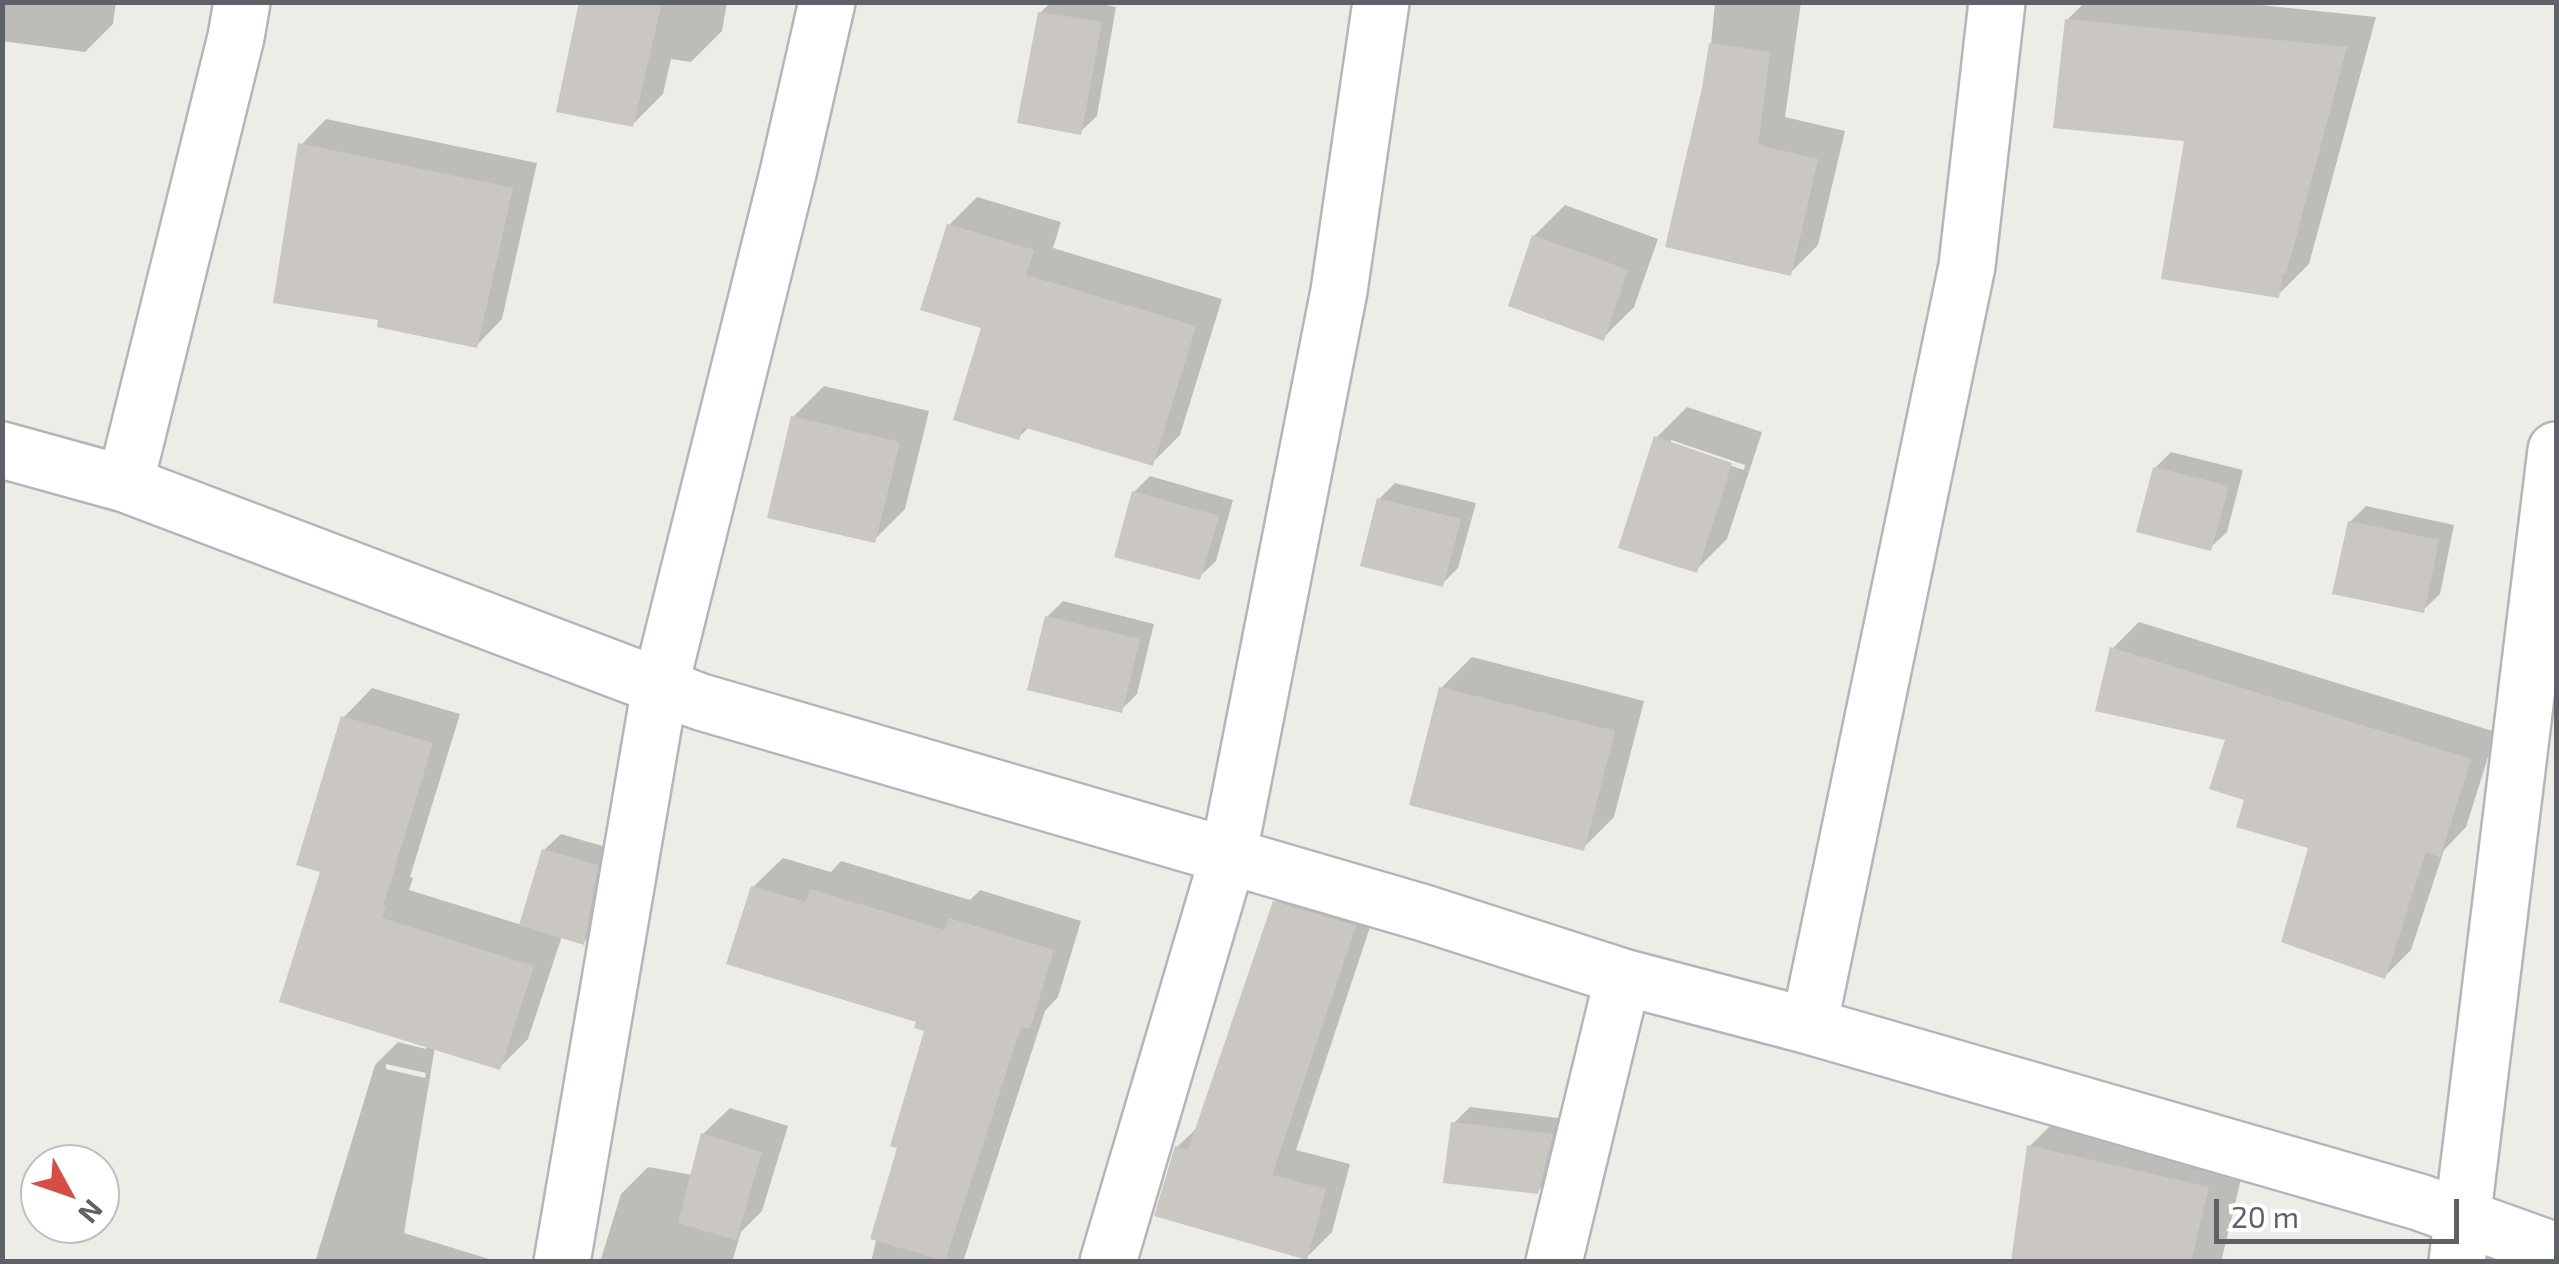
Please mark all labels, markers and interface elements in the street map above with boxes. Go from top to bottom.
north arrow [20,1144,120,1244]
scale bar [2219,1179,2464,1241]
text: N [72,1193,111,1231]
text: 20 m [2231,1198,2299,1234]

